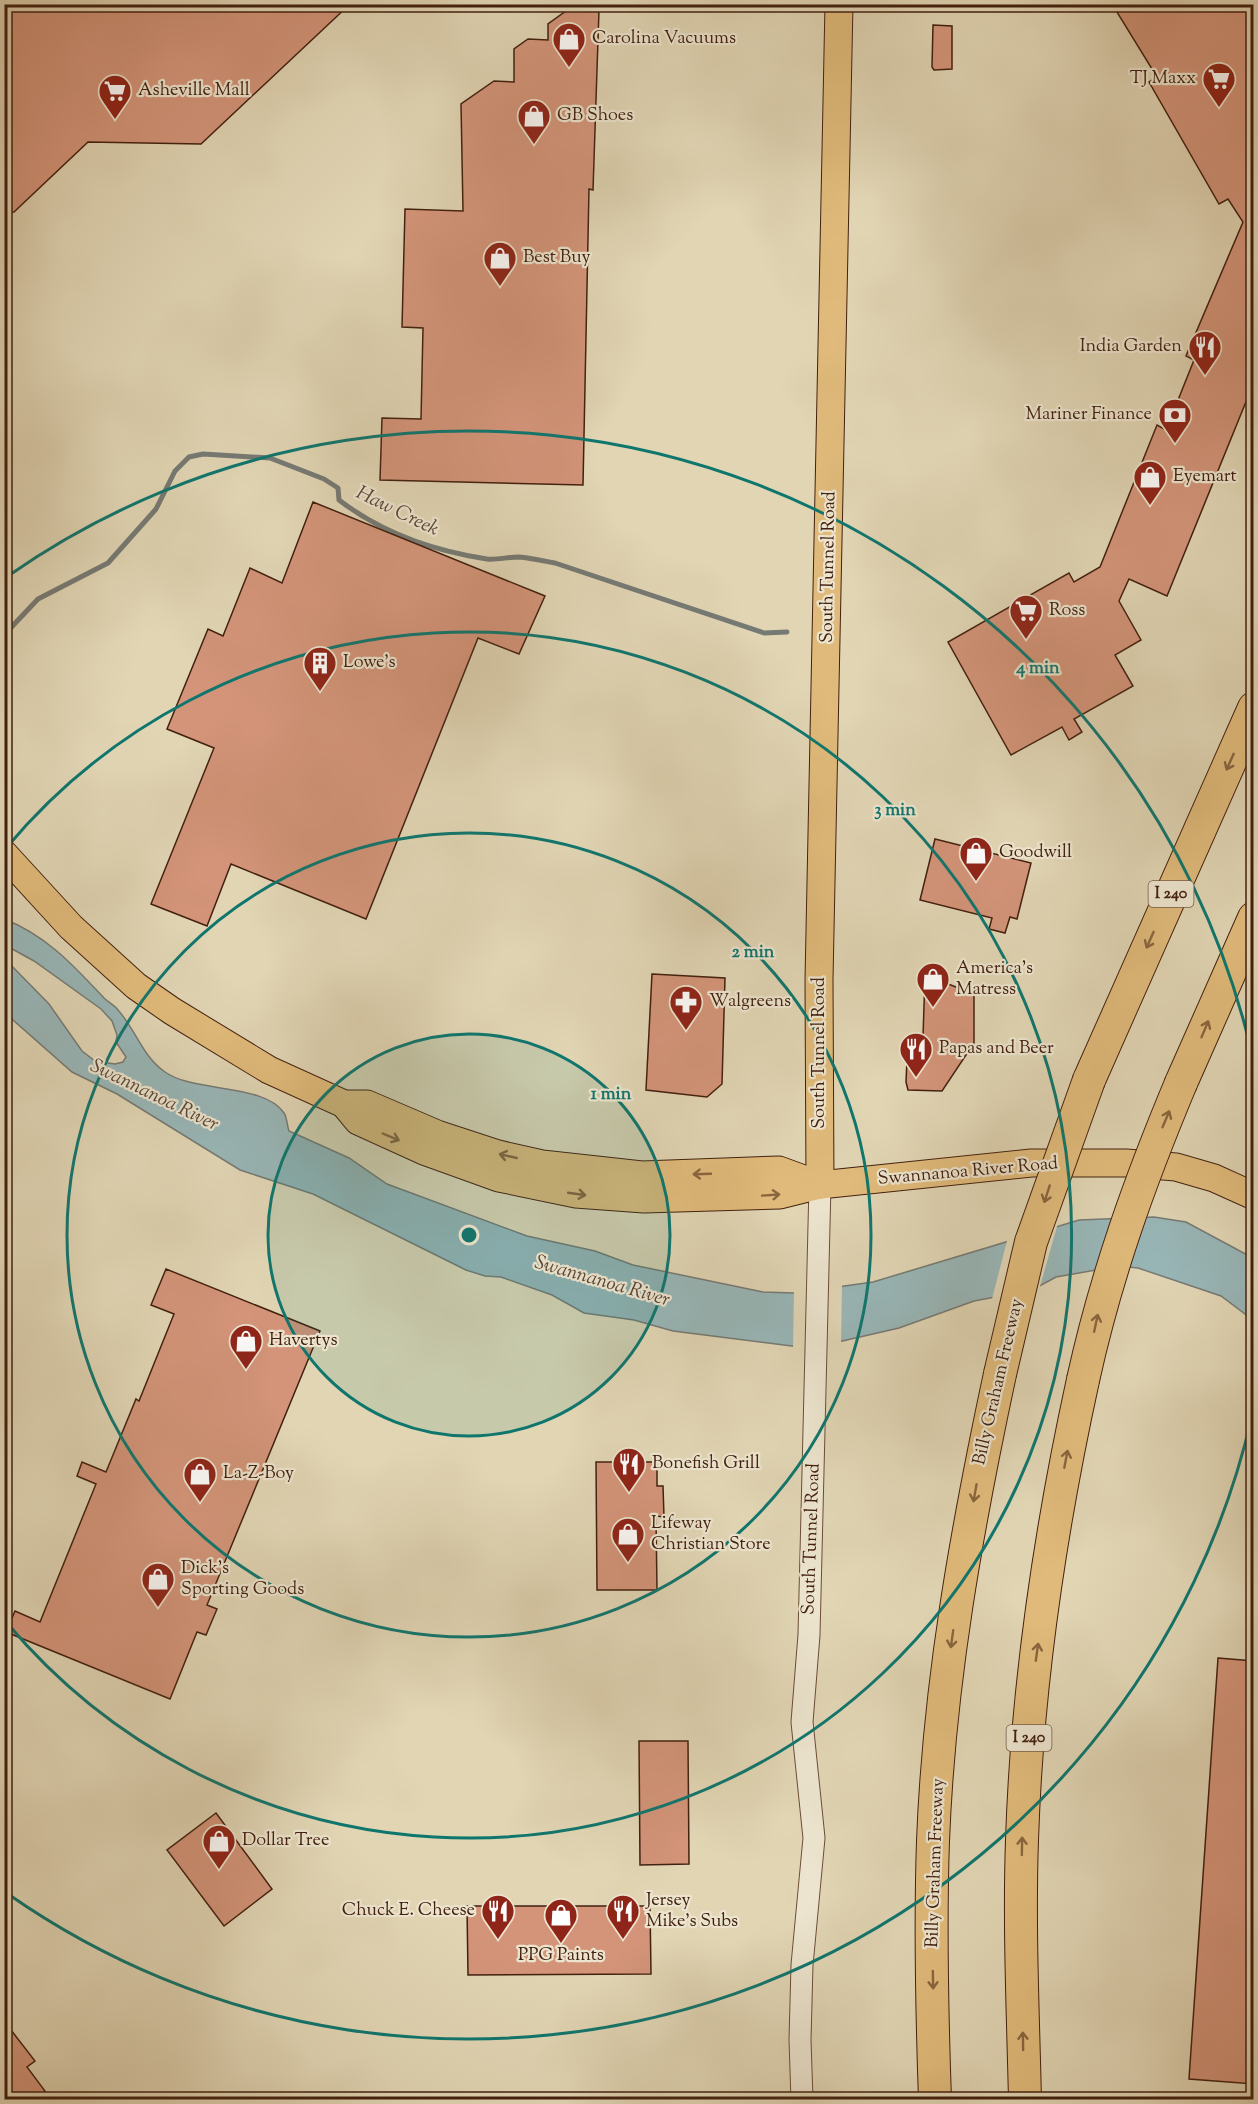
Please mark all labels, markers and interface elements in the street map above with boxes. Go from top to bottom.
shop icon: Carolina Vacuums [551,21,587,68]
place label: Carolina Vacuums [592,26,736,52]
supermarket icon: TJ Maxx [1201,61,1237,108]
place label: TJ Maxx [1130,66,1196,92]
supermarket icon: Asheville Mall [97,73,133,120]
place label: Asheville Mall [138,78,250,104]
shop icon: GB Shoes [516,98,552,145]
place label: GB Shoes [557,103,633,129]
shop icon: Best Buy [482,240,518,287]
place label: Best Buy [523,245,590,271]
restaurant icon: India Garden [1187,329,1223,376]
place label: India Garden [1080,334,1182,360]
bank icon: Mariner Finance [1157,397,1193,444]
place label: Mariner Finance [1025,402,1152,428]
shop icon: Eyemart [1132,459,1168,506]
place label: Eyemart [1173,464,1237,490]
water label: Haw Creek [351,479,443,545]
street label: South Tunnel Road [815,491,843,643]
supermarket icon: Ross [1008,593,1044,640]
place label: Ross [1049,598,1085,624]
building icon: Lowe's [302,645,338,692]
place label: Lowe's [343,650,396,676]
text: 4 min [1015,656,1060,682]
one-way arrow [1224,752,1236,770]
text: 3 min [874,798,916,824]
shop icon: Goodwill [958,835,994,882]
place label: Goodwill [999,840,1072,866]
road number: I 240 [1148,881,1194,907]
one-way arrow [1144,930,1156,948]
text: 2 min [732,940,775,966]
place label: America's Matress [956,956,1033,1003]
shop icon: America's Matress [915,961,951,1008]
street label: South Tunnel Road [807,977,833,1129]
pharmacy icon: Walgreens [668,984,704,1031]
place label: Walgreens [709,989,791,1015]
one-way arrow [1200,1020,1211,1038]
restaurant icon: Papas and Beer [898,1031,934,1078]
place label: Papas and Beer [939,1036,1054,1062]
water label: Swannanoa River [85,1052,223,1140]
text: 1 min [591,1082,632,1108]
one-way arrow [1161,1110,1172,1129]
one-way arrow [381,1132,400,1143]
one-way arrow [499,1150,519,1161]
street label: Swannanoa River Road [877,1151,1059,1193]
one-way arrow [692,1169,712,1180]
one-way arrow [1041,1184,1052,1203]
one-way arrow [566,1188,586,1199]
one-way arrow [761,1189,781,1200]
centre of rings [459,1225,479,1245]
water label: Swannanoa River [531,1249,673,1315]
street label: Billy Graham Freeway [967,1296,1031,1468]
one-way arrow [1091,1314,1102,1333]
shop icon: Havertys [228,1323,264,1370]
place label: Havertys [269,1328,338,1354]
restaurant icon: Bonefish Grill [611,1446,647,1493]
one-way arrow [1061,1450,1072,1469]
place label: Bonefish Grill [652,1451,760,1477]
shop icon: La-Z-Boy [182,1456,218,1503]
place label: La-Z-Boy [223,1461,294,1487]
street label: South Tunnel Road [796,1463,828,1615]
one-way arrow [969,1483,980,1503]
place label: Lifeway Christian Store [651,1511,771,1558]
shop icon: Lifeway Christian Store [610,1516,646,1563]
place label: Dick's Sporting Goods [181,1556,304,1603]
shop icon: Dick's Sporting Goods [140,1561,176,1608]
one-way arrow [946,1629,957,1649]
one-way arrow [1032,1642,1043,1662]
road number: I 240 [1006,1725,1052,1751]
street label: Billy Graham Freeway [920,1778,952,1948]
shop icon: Dollar Tree [201,1823,237,1870]
place label: Dollar Tree [242,1828,329,1854]
one-way arrow [1016,1837,1028,1857]
place label: Jersey Mike's Subs [645,1888,738,1935]
restaurant icon: Chuck E. Cheese [480,1893,516,1940]
restaurant icon: Jersey Mike's Subs [605,1893,641,1940]
shop icon: PPG Paints [543,1897,579,1944]
place label: Chuck E. Cheese [342,1898,475,1924]
place label: PPG Paints [518,1943,604,1969]
one-way arrow [927,1970,939,1990]
one-way arrow [1018,2032,1029,2052]

